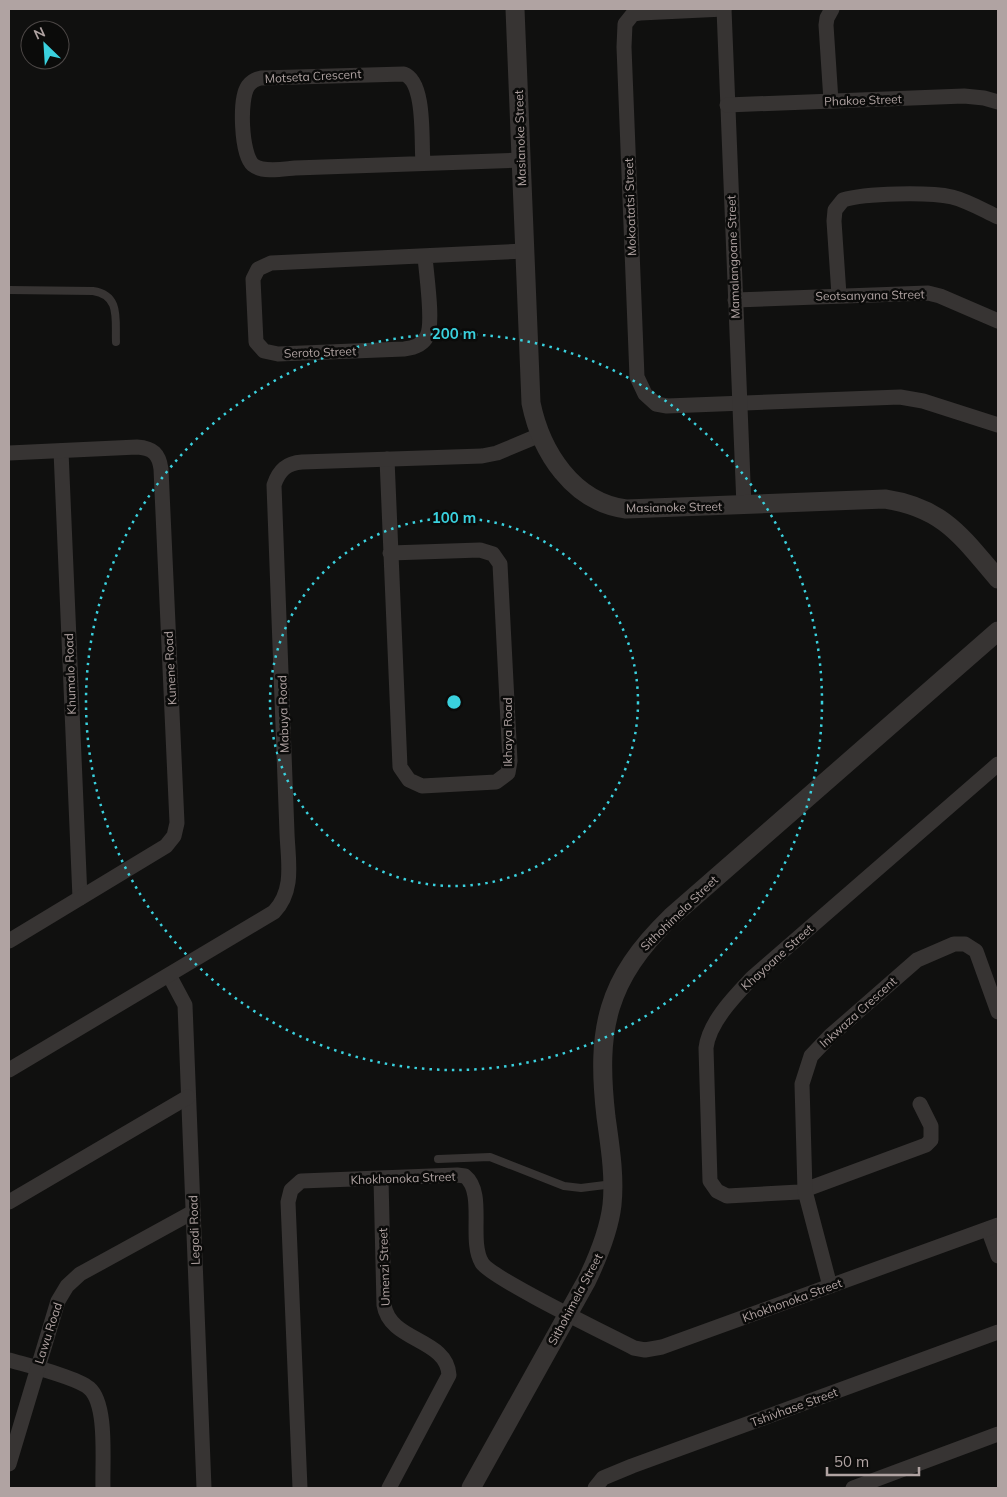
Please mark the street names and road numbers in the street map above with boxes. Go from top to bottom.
street label: Motseta Crescent [264,66,362,86]
street label: Masianoke Street [511,90,529,186]
street label: Phakoe Street [824,91,902,109]
street label: Mokoatatsi Street [621,158,639,256]
street label: Mamalangoane Street [723,195,743,319]
street label: Seotsanyana Street [815,287,925,303]
street label: Seroto Street [284,343,356,361]
street label: Masianoke Street [626,499,722,515]
street label: Kunene Road [161,631,179,705]
street label: Khumalo Road [61,633,79,715]
street label: Mabuya Road [274,675,292,753]
street label: Ikhaya Road [500,697,515,767]
street label: Sithohimela Street [637,872,721,954]
street label: Khayoane Street [738,921,816,993]
street label: Inkwaza Crescent [816,973,900,1051]
street label: Khokhonoka Street [350,1169,456,1187]
street label: Legodi Road [185,1195,203,1265]
street label: Umenzi Street [375,1228,393,1306]
street label: Sithohimela Street [544,1251,606,1347]
street label: Khokhonoka Street [740,1275,844,1325]
street label: Lawu Road [31,1300,65,1366]
street label: Tshivhase Street [748,1384,840,1430]

